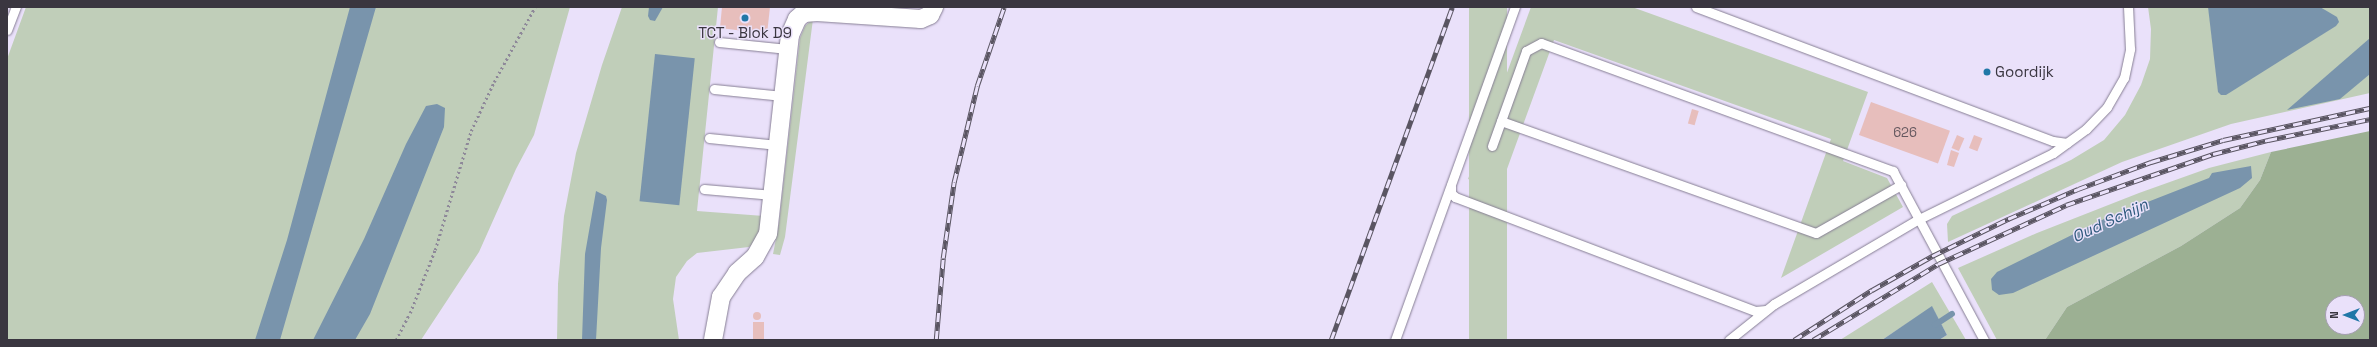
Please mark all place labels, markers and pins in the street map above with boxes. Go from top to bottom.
marker: TCT - Blok D9 [740,13,750,23]
place label: TCT - Blok D9 [698,24,792,42]
place label: Goordijk [1995,63,2054,81]
marker: Goordijk [1982,67,1992,77]

